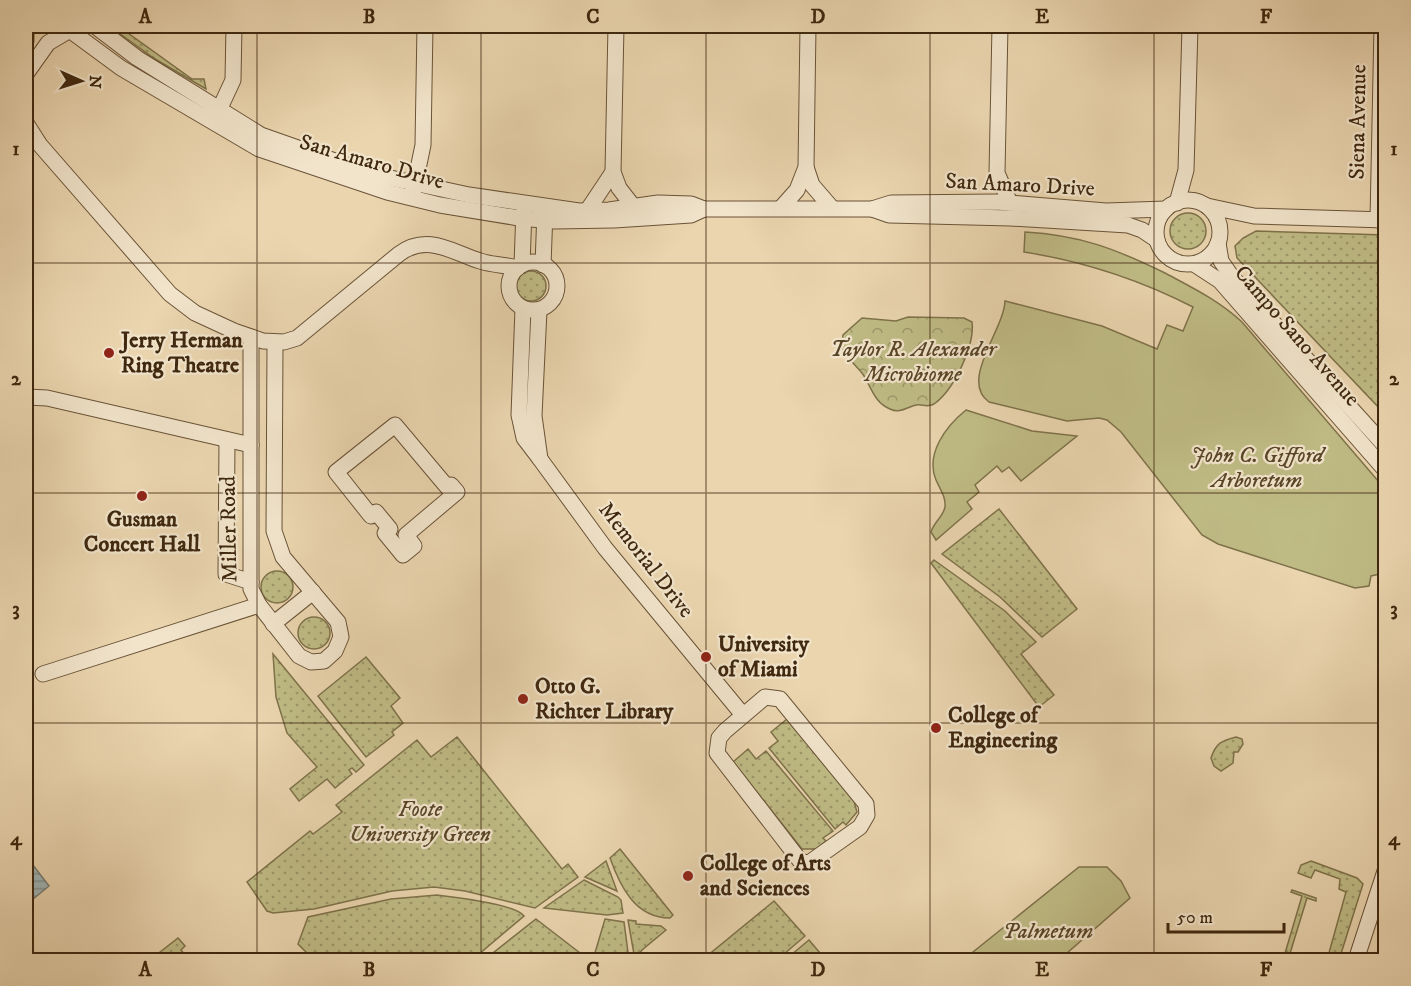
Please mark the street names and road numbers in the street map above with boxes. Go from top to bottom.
street label: Siena Avenue [1343,64,1373,180]
street label: San Amaro Drive [296,128,448,196]
street label: San Amaro Drive [945,168,1095,202]
street label: Campo Sano Avenue [1228,260,1366,412]
street label: Miller Road [215,476,243,582]
street label: Memorial Drive [592,497,700,623]

